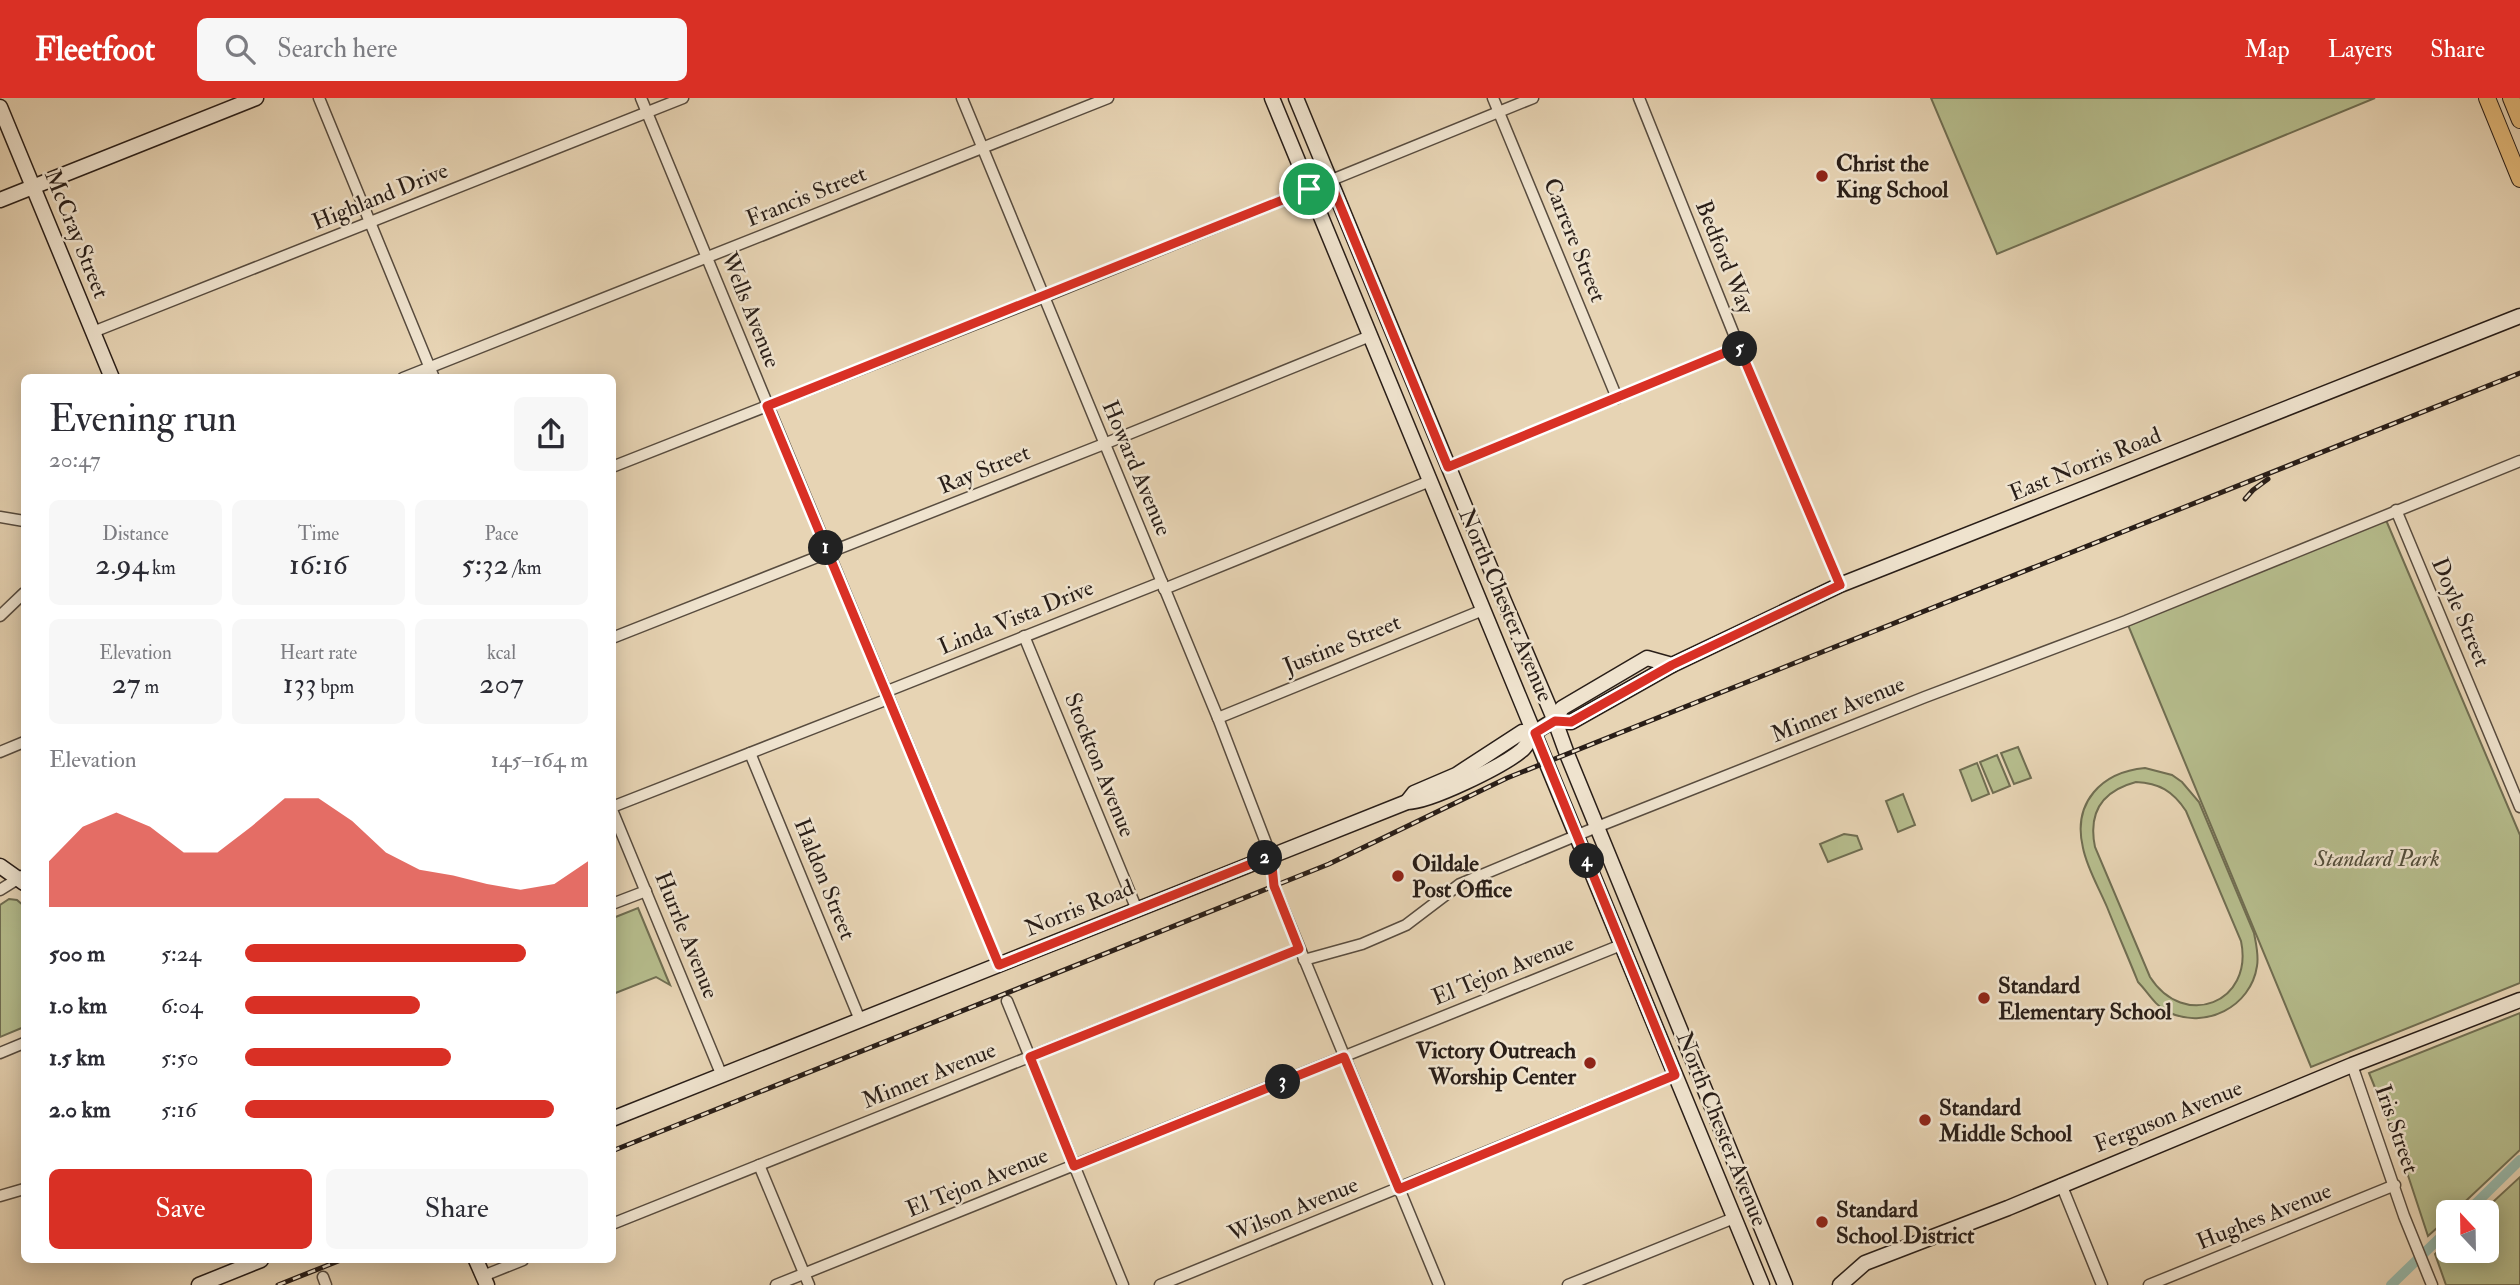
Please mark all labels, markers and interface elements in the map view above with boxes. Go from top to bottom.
search box [197,18,687,81]
text: Fleetfoot [35,29,155,70]
icon: search [221,30,259,68]
text: Search here [277,33,397,65]
text: Map [2245,34,2290,65]
text: Layers [2328,34,2392,65]
text: Share [2430,34,2485,65]
place label: Christ the King School [1836,149,1949,205]
street label: Highland Drive [308,155,453,236]
street label: Francis Street [742,159,870,233]
pin [1279,159,1339,219]
street label: McCray Street [38,166,116,302]
marker: Christ the King School [1814,168,1830,184]
icon: arrive [1290,170,1328,208]
street label: Carrere Street [1537,174,1613,306]
street label: Bedford Way [1689,196,1761,319]
street label: Wells Avenue [714,247,787,372]
pin: 5 [1722,331,1758,366]
text: 5 [1735,336,1744,360]
text: Evening run [49,395,237,443]
street label: Howard Avenue [1095,396,1179,540]
button: share [514,397,588,471]
street label: East Norris Road [2005,420,2165,508]
street label: Ray Street [934,438,1034,500]
text: 20:47 [49,445,101,474]
street label: North Chester Avenue [1452,504,1560,707]
text: Distance [102,522,169,546]
text: Time [298,522,339,546]
text: Pace [484,522,519,546]
pin: 1 [808,531,844,566]
text: 1 [822,535,829,559]
text: 2.94 [95,546,148,583]
text: 16:16 [289,546,348,583]
text: 5:32 [461,546,509,583]
street label: Doyle Street [2425,553,2497,671]
text: km [148,556,176,580]
text: /km [509,556,542,580]
street label: Linda Vista Drive [934,573,1098,661]
street label: Justine Street [1278,607,1405,681]
text: Elevation [99,641,172,665]
text: Heart rate [280,641,357,665]
text: kcal [487,641,516,665]
text: 27 [112,665,141,702]
text: 133 [283,665,317,702]
text: 207 [479,665,524,702]
street label: Minner Avenue [1767,669,1909,749]
text: m [141,675,159,699]
text: bpm [317,675,354,699]
street label: Stockton Avenue [1058,689,1142,842]
text: Elevation [49,745,137,774]
text: 145–164 m [491,745,588,774]
street label: Haldon Street [787,814,863,944]
pin: 2 [1248,840,1282,876]
pin: 4 [1570,844,1604,878]
park label: Standard Park [2313,844,2440,873]
text: 2 [1260,845,1269,869]
text: 4 [1581,848,1592,872]
place label: Oildale Post Office [1412,849,1513,904]
street label: Hurrle Avenue [648,867,726,1003]
marker: Oildale Post Office [1390,868,1406,884]
street label: Norris Road [1020,873,1138,943]
street label: El Tejon Avenue [1428,928,1579,1012]
text: 500 m [49,939,105,968]
text: 5:24 [161,939,201,968]
place label: Standard Elementary School [1998,971,2173,1027]
marker: Standard Elementary School [1976,990,1992,1006]
text: 1.0 km [49,991,107,1020]
text: 6:04 [161,991,202,1020]
street label: North Chester Avenue [1670,1027,1774,1231]
street label: Minner Avenue [858,1035,1000,1115]
place label: Victory Outreach Worship Center [1415,1036,1576,1092]
text: 1.5 km [49,1043,105,1072]
text: 5:50 [161,1043,199,1072]
marker: Victory Outreach Worship Center [1582,1055,1598,1071]
pin: 3 [1266,1065,1300,1100]
text: 3 [1279,1069,1286,1093]
street label: Ferguson Avenue [2089,1073,2247,1159]
street label: Iris Street [2368,1081,2426,1177]
place label: Standard Middle School [1938,1093,2073,1148]
text: 2.0 km [49,1095,111,1124]
text: 5:16 [161,1095,197,1124]
marker: Standard Middle School [1917,1112,1933,1128]
street label: El Tejon Avenue [902,1140,1053,1224]
button: Save [49,1169,312,1249]
button: Share [326,1169,588,1249]
street label: Wilson Avenue [1223,1170,1363,1249]
street label: Hughes Avenue [2192,1176,2336,1256]
place label: Standard School District [1836,1195,1975,1250]
north arrow [2436,1200,2499,1264]
map controls [2436,1200,2499,1263]
marker: Standard School District [1814,1214,1830,1230]

